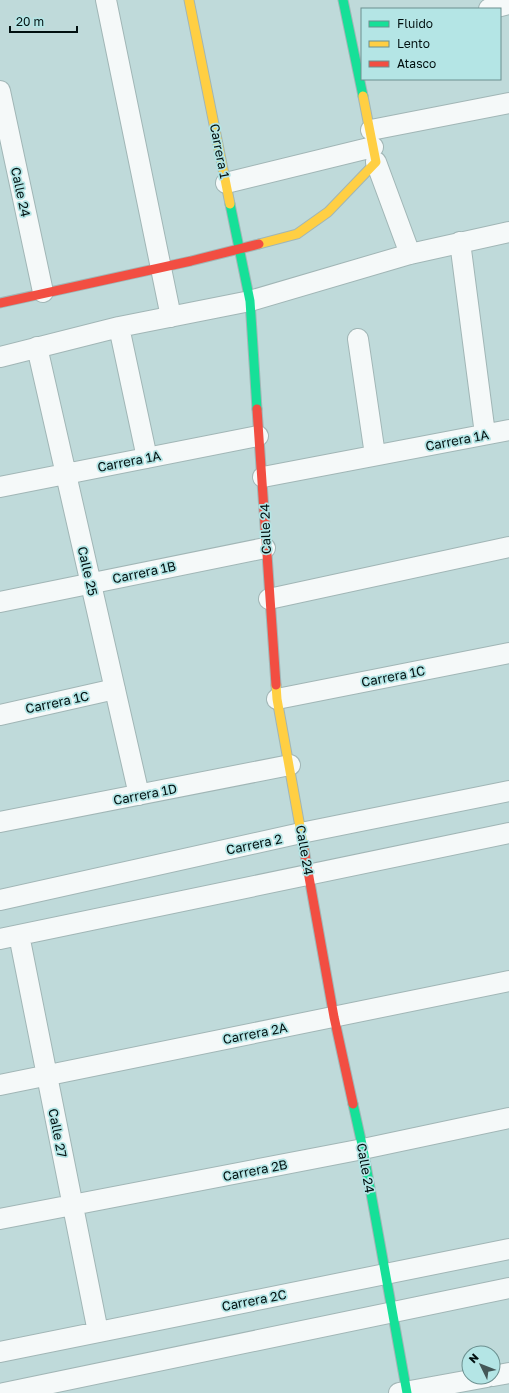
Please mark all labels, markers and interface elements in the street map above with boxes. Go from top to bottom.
scale bar [10,8,77,34]
legend [361,8,501,80]
text: 20 m [16,14,44,29]
text: Fluido [397,16,433,31]
text: Lento [397,36,430,51]
text: Atasco [397,56,436,71]
street label: Carrera 1 [207,122,233,180]
street label: Calle 24 [8,166,34,218]
street label: Carrera 1A [424,426,490,454]
street label: Carrera 1A [96,447,162,475]
street label: Calle 24 [256,503,274,555]
street label: Calle 25 [75,545,101,597]
street label: Carrera 1B [111,557,177,587]
street label: Carrera 1C [360,662,426,690]
street label: Carrera 1C [24,687,90,717]
street label: Carrera 1D [112,780,178,808]
street label: Calle 24 [293,824,317,876]
street label: Carrera 2 [225,830,283,858]
street label: Carrera 2A [221,1019,289,1047]
street label: Calle 27 [45,1107,71,1159]
street label: Calle 24 [354,1142,378,1194]
street label: Carrera 2B [221,1156,289,1184]
street label: Carrera 2C [220,1286,288,1314]
north arrow [461,1345,501,1385]
text: N [466,1350,481,1365]

